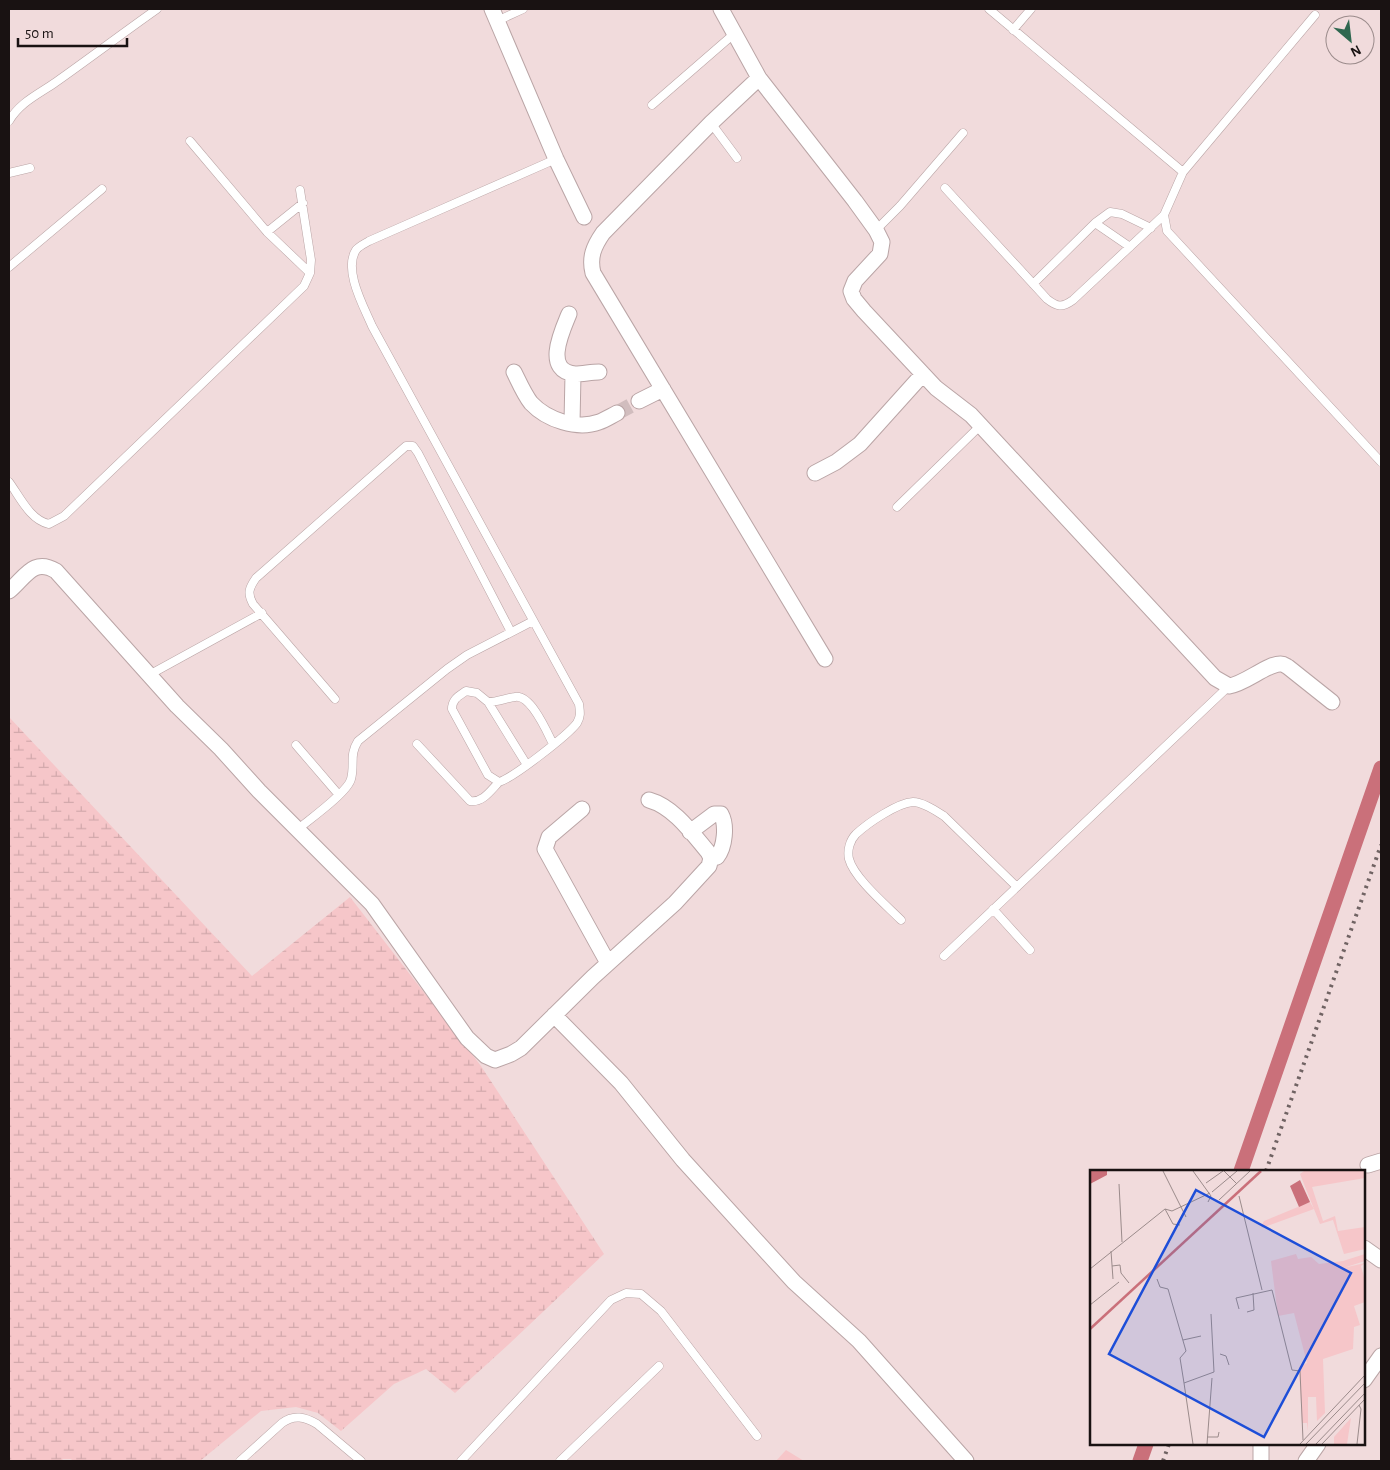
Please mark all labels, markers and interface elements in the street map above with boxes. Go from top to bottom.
scale bar [18,15,126,47]
north arrow [1325,15,1375,65]
text: 50 m [25,26,54,41]
text: N [1348,42,1363,59]
inset map [1090,1170,1365,1445]

